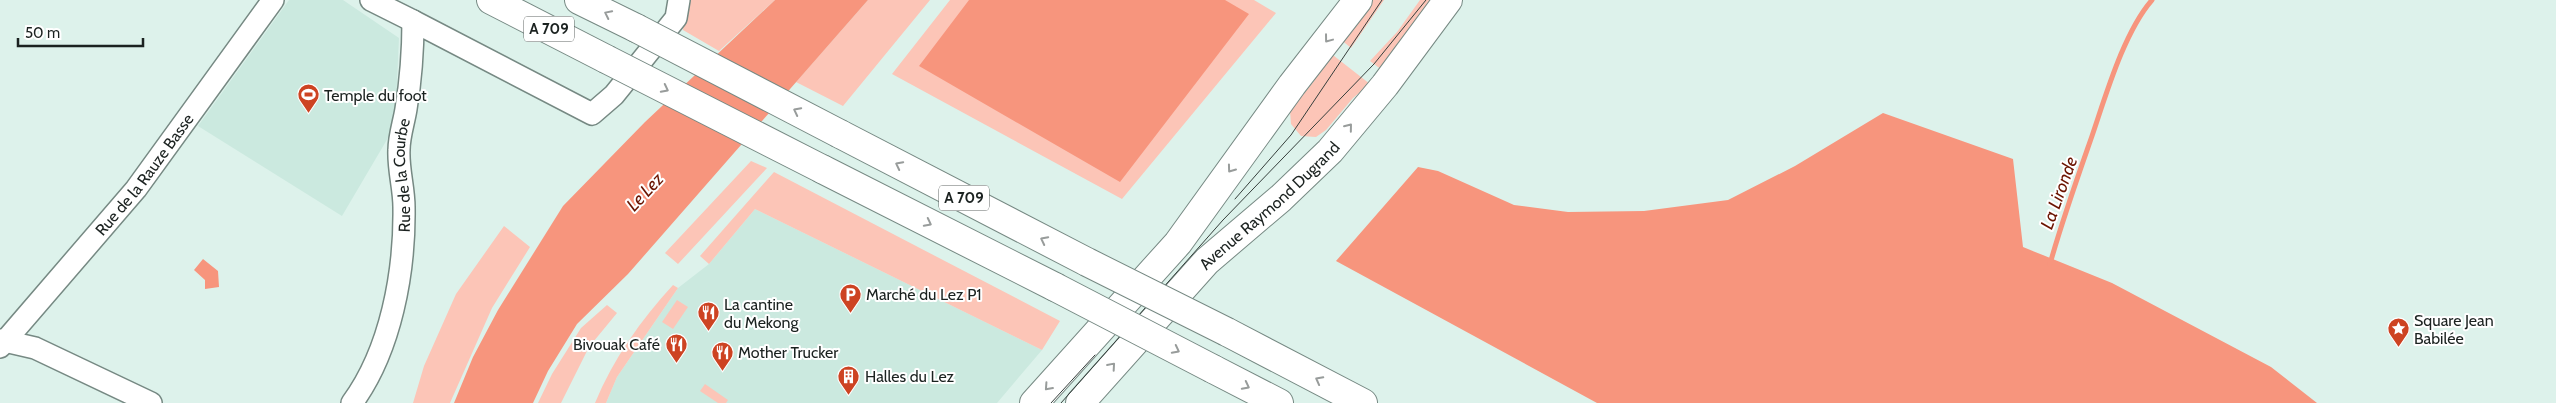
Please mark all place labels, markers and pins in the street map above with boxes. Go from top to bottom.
sports icon: Temple du foot [296,83,320,114]
place label: Temple du foot [324,86,427,105]
parking icon: Marché du Lez P1 [838,282,862,313]
place label: Marché du Lez P1 [866,285,982,304]
place label: La cantine du Mekong [724,295,799,332]
restaurant icon: La cantine du Mekong [696,301,720,332]
place label: Square Jean Babilée [2414,311,2494,348]
place icon: Square Jean Babilée [2386,317,2410,348]
restaurant icon: Bivouak Café [664,332,688,363]
place label: Bivouak Café [573,335,660,354]
restaurant icon: Mother Trucker [710,340,734,371]
place label: Mother Trucker [738,343,839,362]
building icon: Halles du Lez [837,364,861,395]
place label: Halles du Lez [865,367,955,386]

